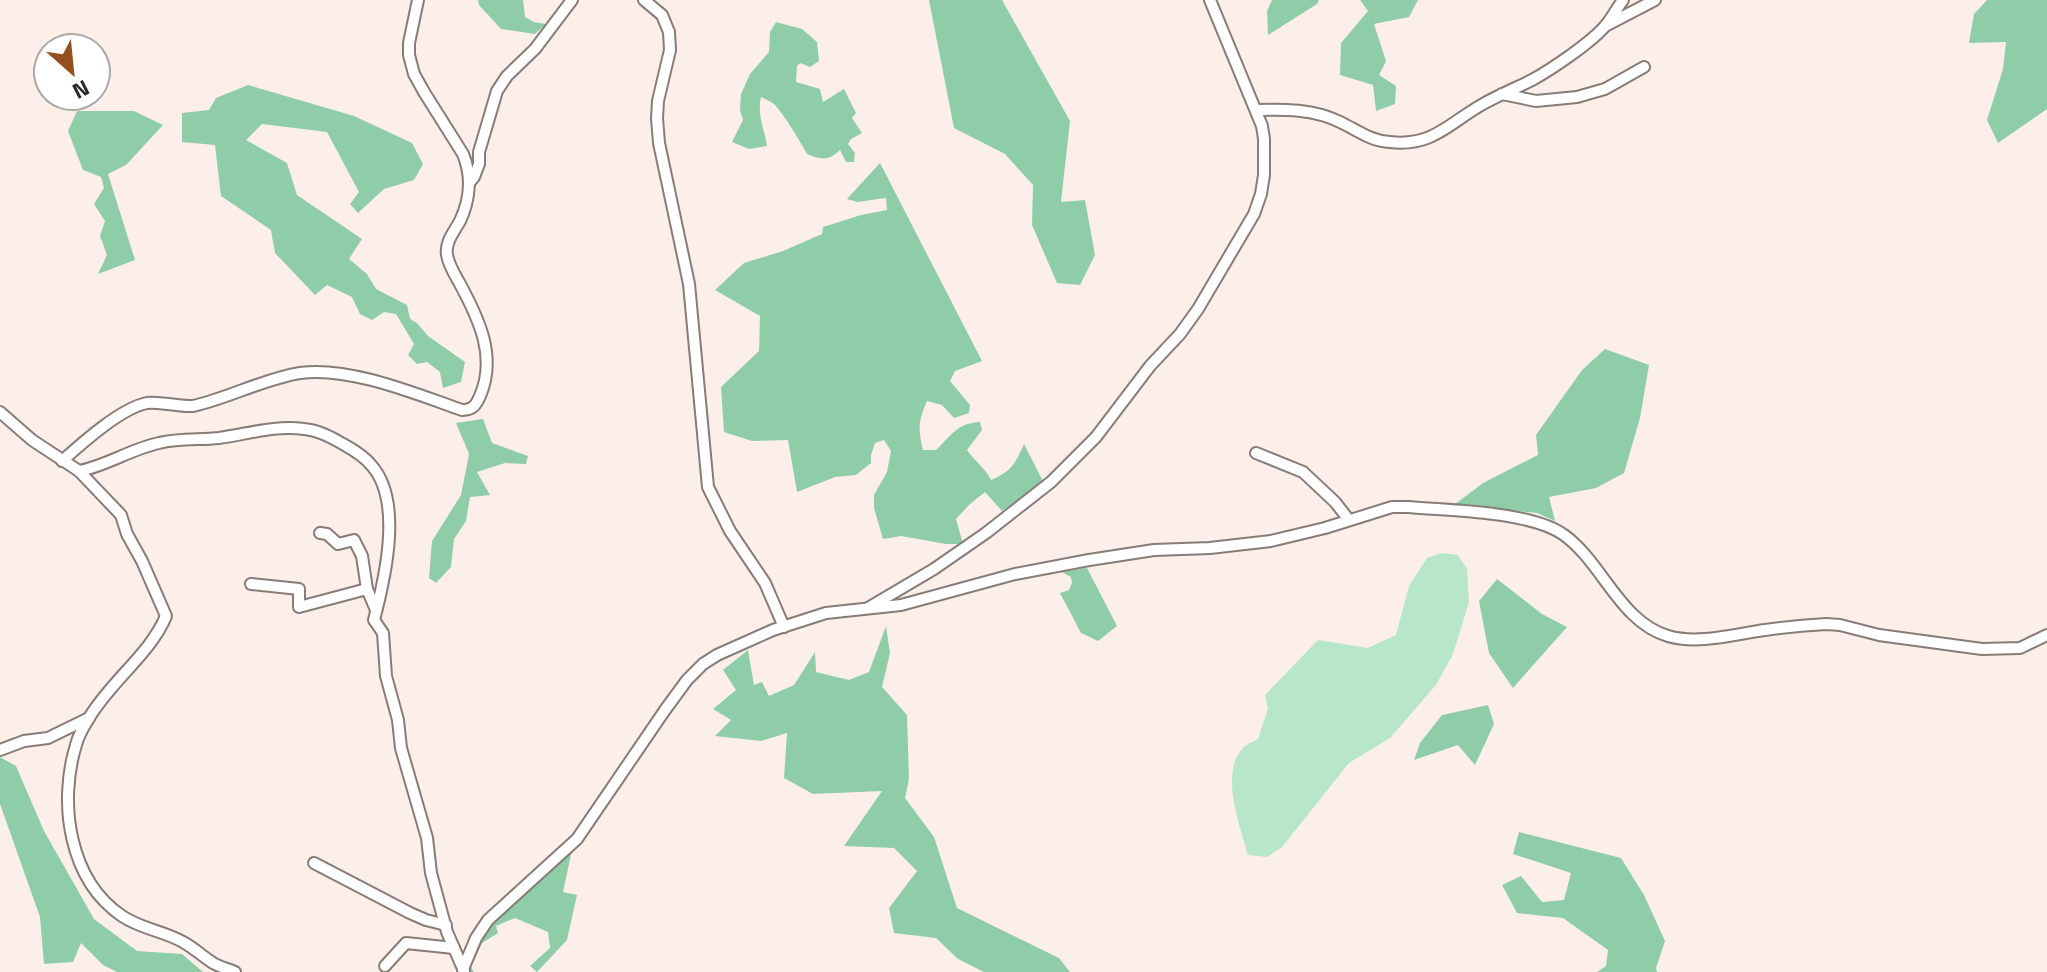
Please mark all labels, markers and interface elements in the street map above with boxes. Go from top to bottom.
north arrow [32,32,112,112]
text: N [67,71,96,108]

